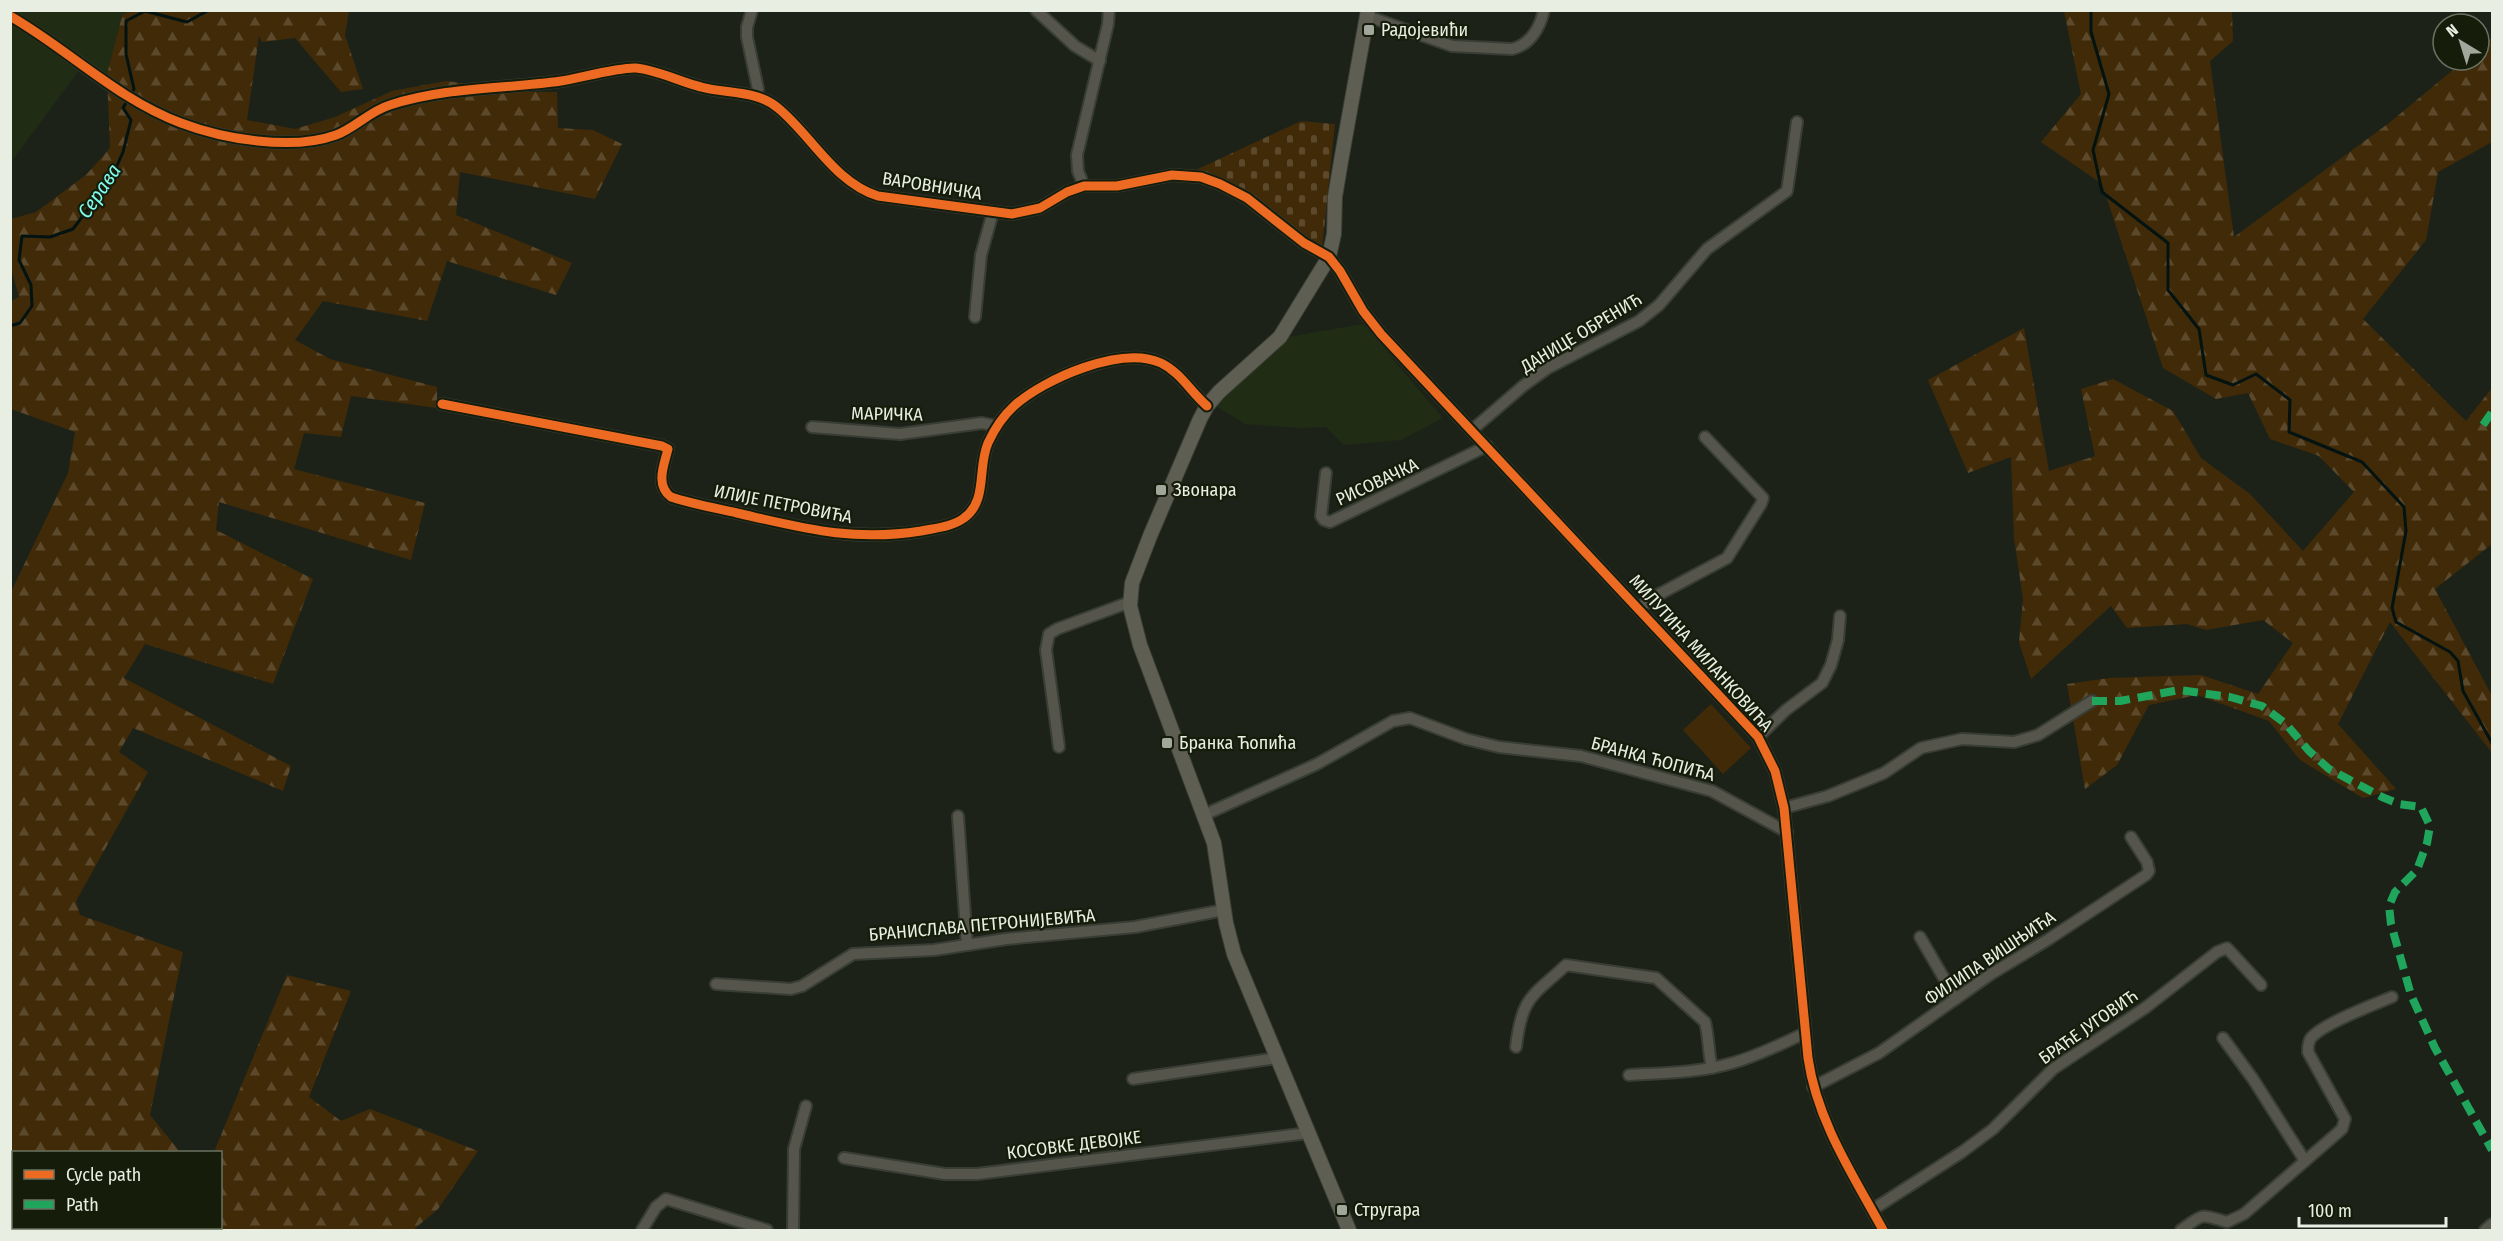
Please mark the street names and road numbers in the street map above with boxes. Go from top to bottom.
street label: ВАРОВНИЧКА [881,167,984,205]
street label: ДАНИЦЕ ОБРЕНИЋ [1516,288,1646,378]
street label: МАРИЧКА [851,402,923,426]
street label: РИСОВАЧКА [1332,453,1422,511]
street label: ИЛИЈЕ ПЕТРОВИЋА [712,480,854,528]
street label: МИЛУТИНА МИЛАНКОВИЋА [1625,570,1778,737]
street label: БРАНКА ЋОПИЋА [1589,732,1718,786]
street label: БРАНИСЛАВА ПЕТРОНИЈЕВИЋА [868,904,1097,946]
street label: ФИЛИПА ВИШЊИЋА [1920,906,2060,1010]
street label: БРАЋЕ ЈУГОВИЋ [2034,985,2142,1069]
street label: КОСОВКЕ ДЕВОЈКЕ [1006,1126,1142,1164]

